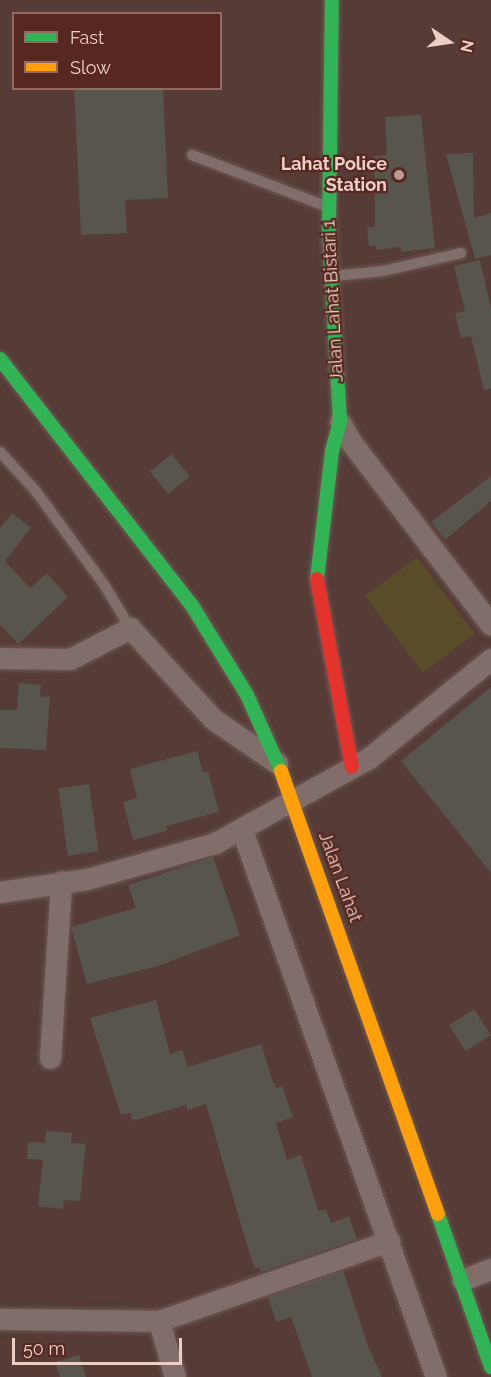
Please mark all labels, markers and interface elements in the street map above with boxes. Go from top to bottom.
legend [12,12,222,90]
north arrow [419,12,479,72]
text: Fast [70,27,104,48]
text: N [456,38,478,54]
text: Slow [70,57,111,78]
place label: Lahat Police Station [281,154,387,196]
marker: Lahat Police Station [392,168,406,182]
street label: Jalan Lahat Bistari 1 [318,219,348,383]
street label: Jalan Lahat [314,829,366,925]
scale bar [15,1326,184,1364]
text: 50 m [23,1338,65,1359]

